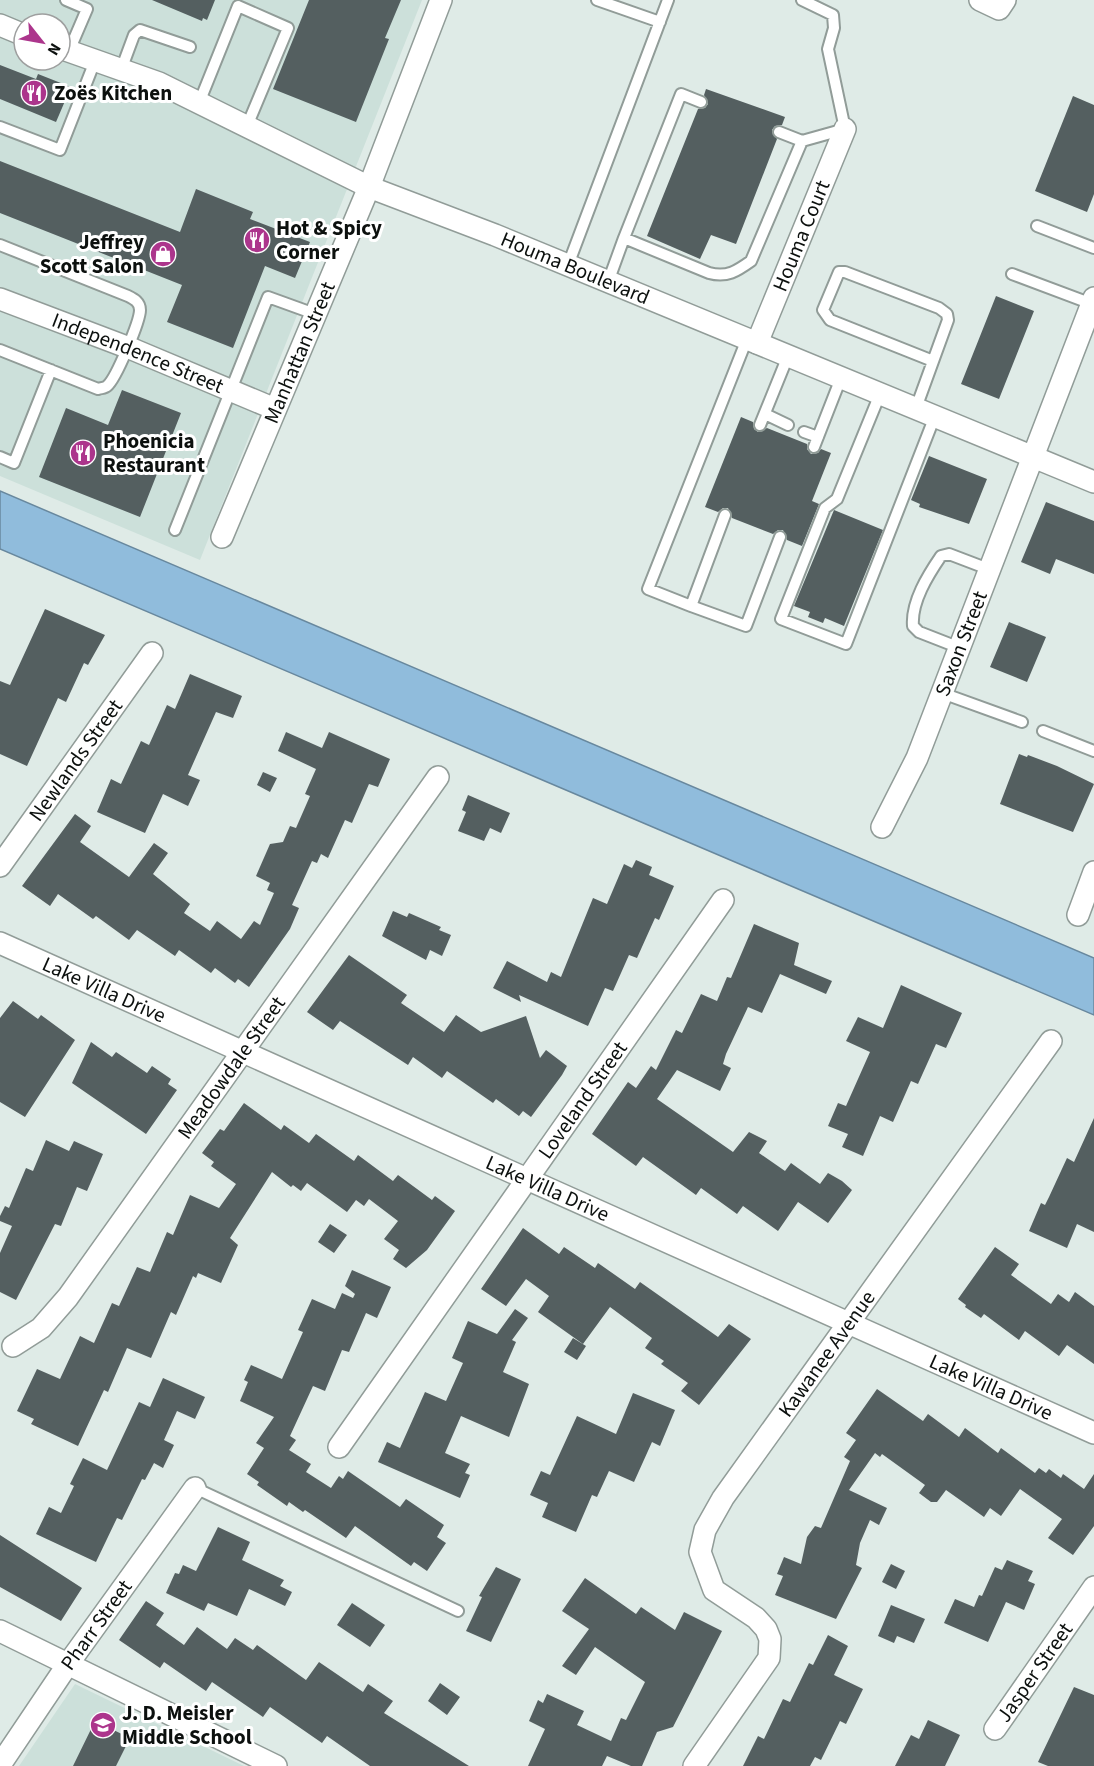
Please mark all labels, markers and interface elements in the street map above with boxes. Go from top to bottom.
north arrow [12,12,72,72]
text: N [42,39,66,59]
restaurant icon: Zoës Kitchen [19,78,49,108]
place label: Zoës Kitchen [54,78,172,108]
street label: Houma Court [765,175,837,296]
place label: Hot & Spicy Corner [276,213,382,267]
street label: Houma Boulevard [496,224,654,312]
restaurant icon: Hot & Spicy Corner [242,225,272,255]
place label: Jeffrey Scott Salon [40,227,144,281]
shop icon: Jeffrey Scott Salon [148,239,178,269]
street label: Manhattan Street [256,277,343,428]
street label: Independence Street [48,305,228,401]
place label: Phoenicia Restaurant [103,426,205,480]
restaurant icon: Phoenicia Restaurant [68,438,98,468]
street label: Saxon Street [927,587,995,701]
street label: Newlands Street [21,693,130,828]
street label: Lake Villa Drive [37,949,171,1030]
street label: Meadowdale Street [170,990,292,1145]
street label: Loveland Street [531,1035,634,1165]
street label: Lake Villa Drive [481,1147,614,1229]
street label: Kawanee Avenue [771,1284,882,1423]
street label: Lake Villa Drive [925,1346,1058,1428]
street label: Pharr Street [53,1573,139,1676]
street label: Jasper Street [989,1616,1080,1728]
place label: J. D. Meisler Middle School [122,1698,252,1752]
school or university icon: J. D. Meisler Middle School [88,1710,118,1740]

